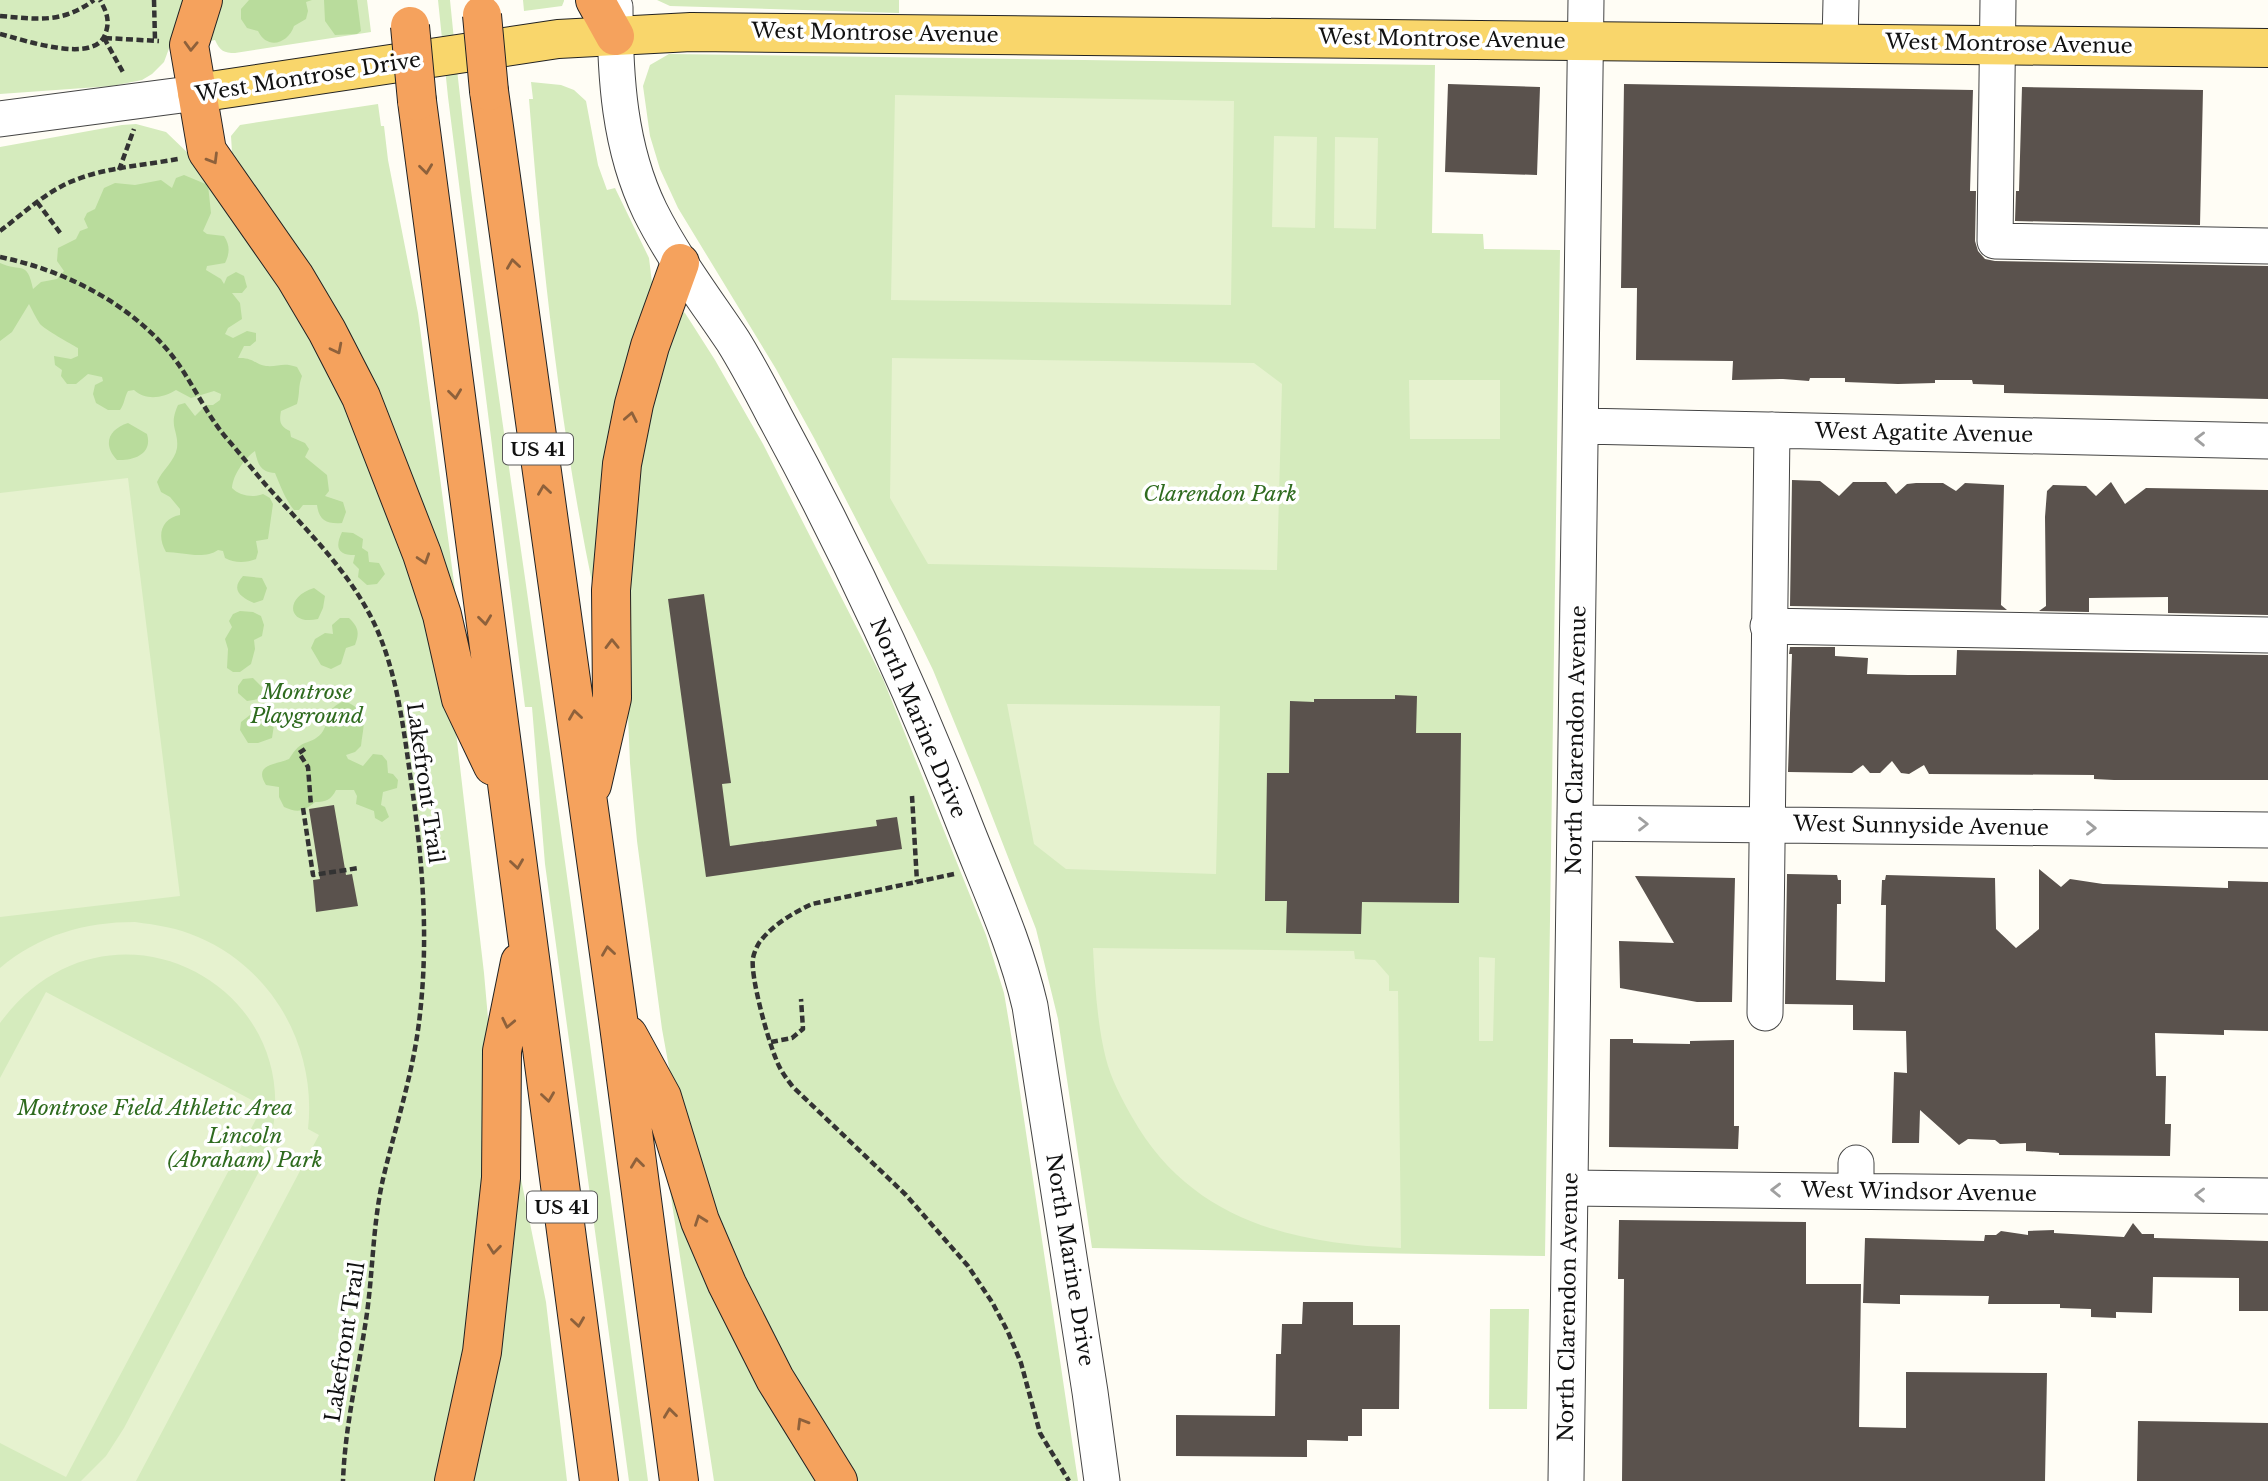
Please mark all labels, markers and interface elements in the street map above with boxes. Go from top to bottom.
street label: West Montrose Avenue [750,18,999,48]
street label: West Montrose Avenue [1317,24,1566,54]
street label: West Montrose Avenue [1884,29,2133,59]
one-way arrow [184,41,199,52]
street label: West Montrose Drive [192,46,423,108]
one-way arrow [205,151,218,164]
one-way arrow [418,163,433,175]
one-way arrow [506,258,521,270]
one-way arrow [328,342,342,354]
one-way arrow [448,389,463,400]
one-way arrow [623,412,638,423]
street label: West Agatite Avenue [1814,418,2033,448]
one-way arrow [2194,432,2205,447]
road number: US 41 [503,433,573,464]
park label: Clarendon Park [1143,481,1297,507]
one-way arrow [537,484,552,496]
one-way arrow [416,553,430,565]
street label: North Clarendon Avenue [1561,605,1591,875]
one-way arrow [477,614,492,626]
street label: North Marine Drive [864,614,972,822]
one-way arrow [604,638,620,648]
park label: Montrose Playground [249,679,364,729]
street label: Lakefront Trail [401,701,449,865]
one-way arrow [567,709,582,721]
street label: West Sunnyside Avenue [1792,811,2049,841]
one-way arrow [1638,816,1649,832]
one-way arrow [2086,820,2097,836]
one-way arrow [509,858,524,870]
one-way arrow [601,945,616,956]
one-way arrow [501,1017,516,1029]
one-way arrow [540,1091,555,1103]
park label: Montrose Field Athletic Area [16,1095,293,1121]
park label: Lincoln (Abraham) Park [167,1123,323,1173]
street label: North Marine Drive [1040,1152,1100,1368]
one-way arrow [630,1158,645,1169]
street label: North Clarendon Avenue [1553,1172,1583,1442]
street label: West Windsor Avenue [1800,1177,2037,1207]
one-way arrow [1771,1182,1781,1198]
one-way arrow [2194,1187,2205,1203]
road number: US 41 [527,1191,597,1222]
one-way arrow [695,1214,709,1226]
one-way arrow [487,1244,502,1255]
street label: Lakefront Trail [319,1260,371,1424]
one-way arrow [570,1317,585,1328]
one-way arrow [662,1407,677,1419]
one-way arrow [797,1418,810,1431]

